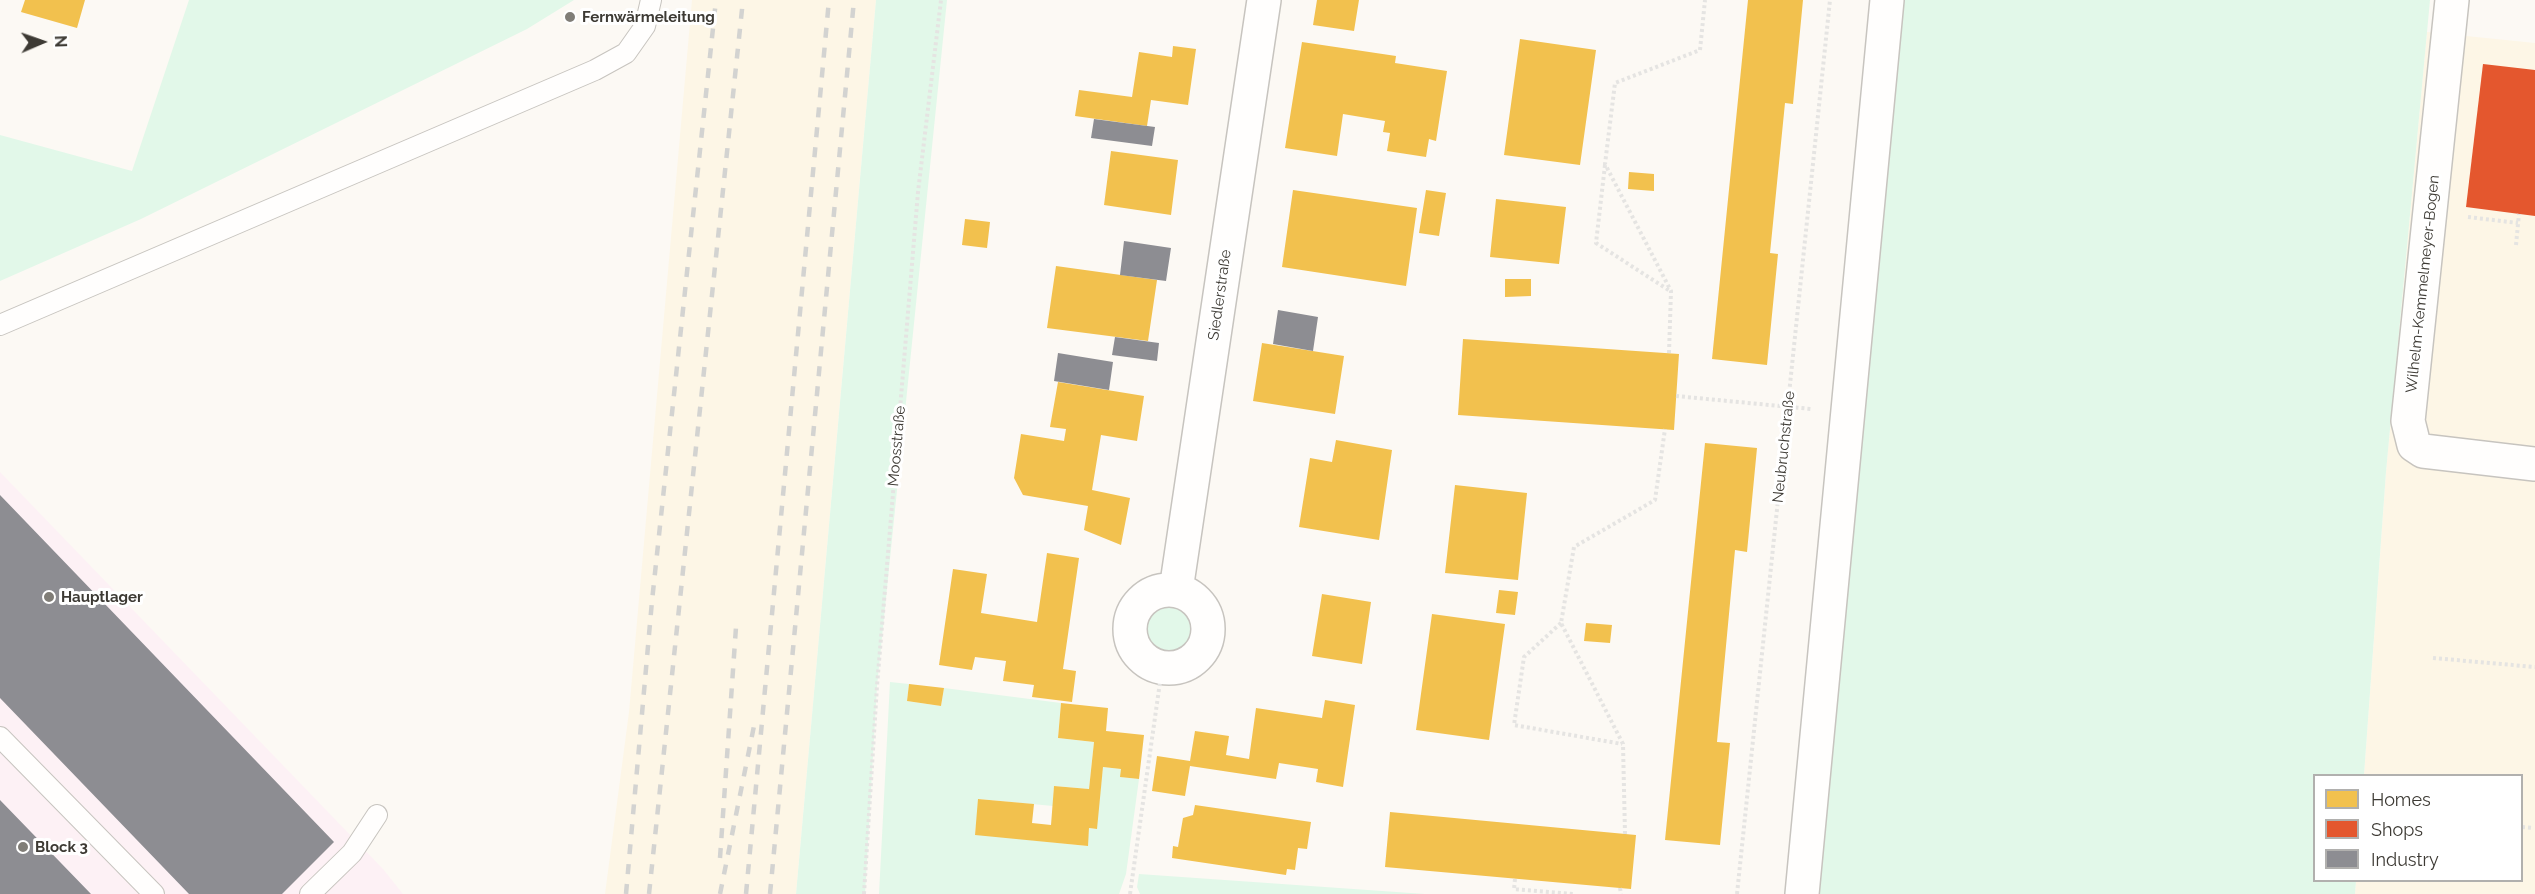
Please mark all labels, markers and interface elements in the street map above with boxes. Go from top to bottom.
place label: Fernwärmeleitung [582,8,715,26]
marker: Fernwärmeleitung [563,10,577,24]
north arrow [12,12,72,72]
text: N [51,35,70,48]
street label: Wilhelm-Kemmelmeyer-Bogen [2403,174,2443,394]
street label: Siedlerstraße [1205,248,1235,342]
street label: Neubruchstraße [1769,390,1799,504]
street label: Moosstraße [885,405,909,487]
place label: Hauptlager [61,588,143,606]
marker: Hauptlager [42,590,56,604]
legend [2313,774,2523,882]
text: Homes [2371,789,2431,810]
text: Shops [2371,819,2423,840]
place label: Block 3 [35,838,88,856]
marker: Block 3 [16,840,30,854]
text: Industry [2371,849,2439,870]

